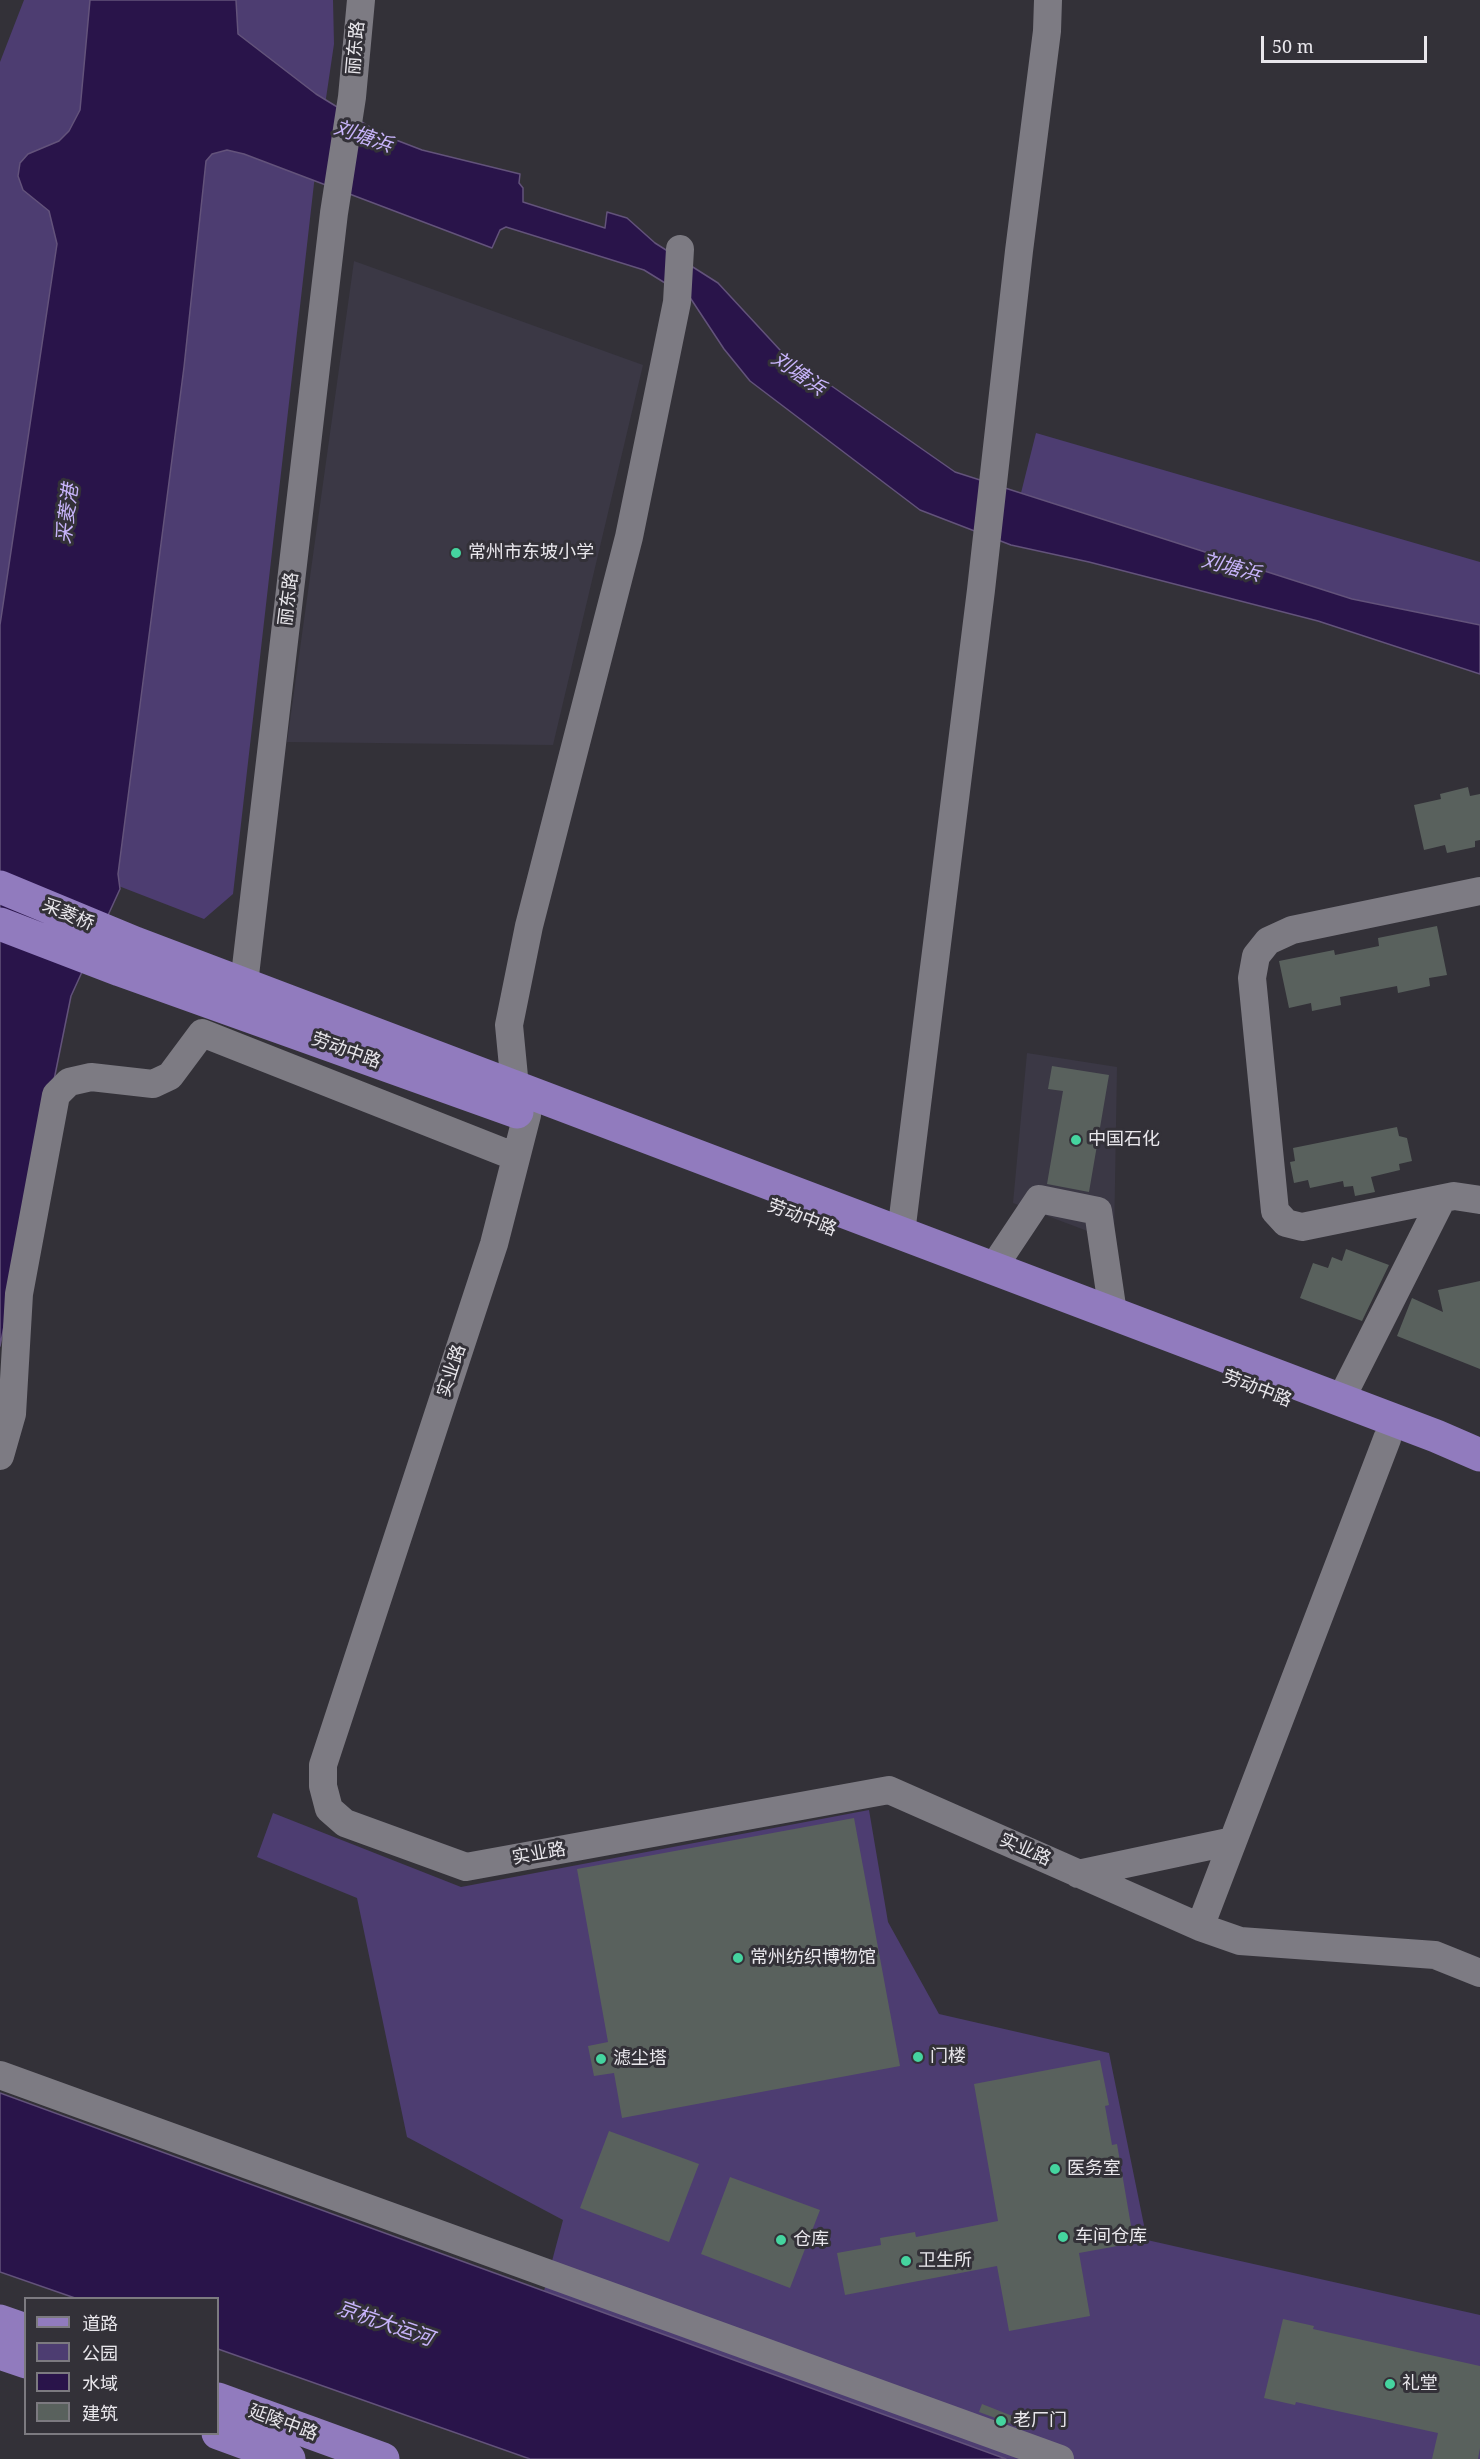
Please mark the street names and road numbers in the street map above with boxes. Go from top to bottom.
street label: 丽东路 [343,20,369,76]
street label: 丽东路 [275,571,303,627]
street label: 采菱桥 [39,895,97,935]
street label: 劳动中路 [308,1029,384,1073]
street label: 劳动中路 [765,1195,839,1241]
street label: 实业路 [433,1342,471,1400]
street label: 劳动中路 [1220,1366,1294,1412]
street label: 实业路 [996,1829,1054,1871]
street label: 实业路 [511,1839,567,1869]
street label: 延陵中路 [245,2401,321,2445]

